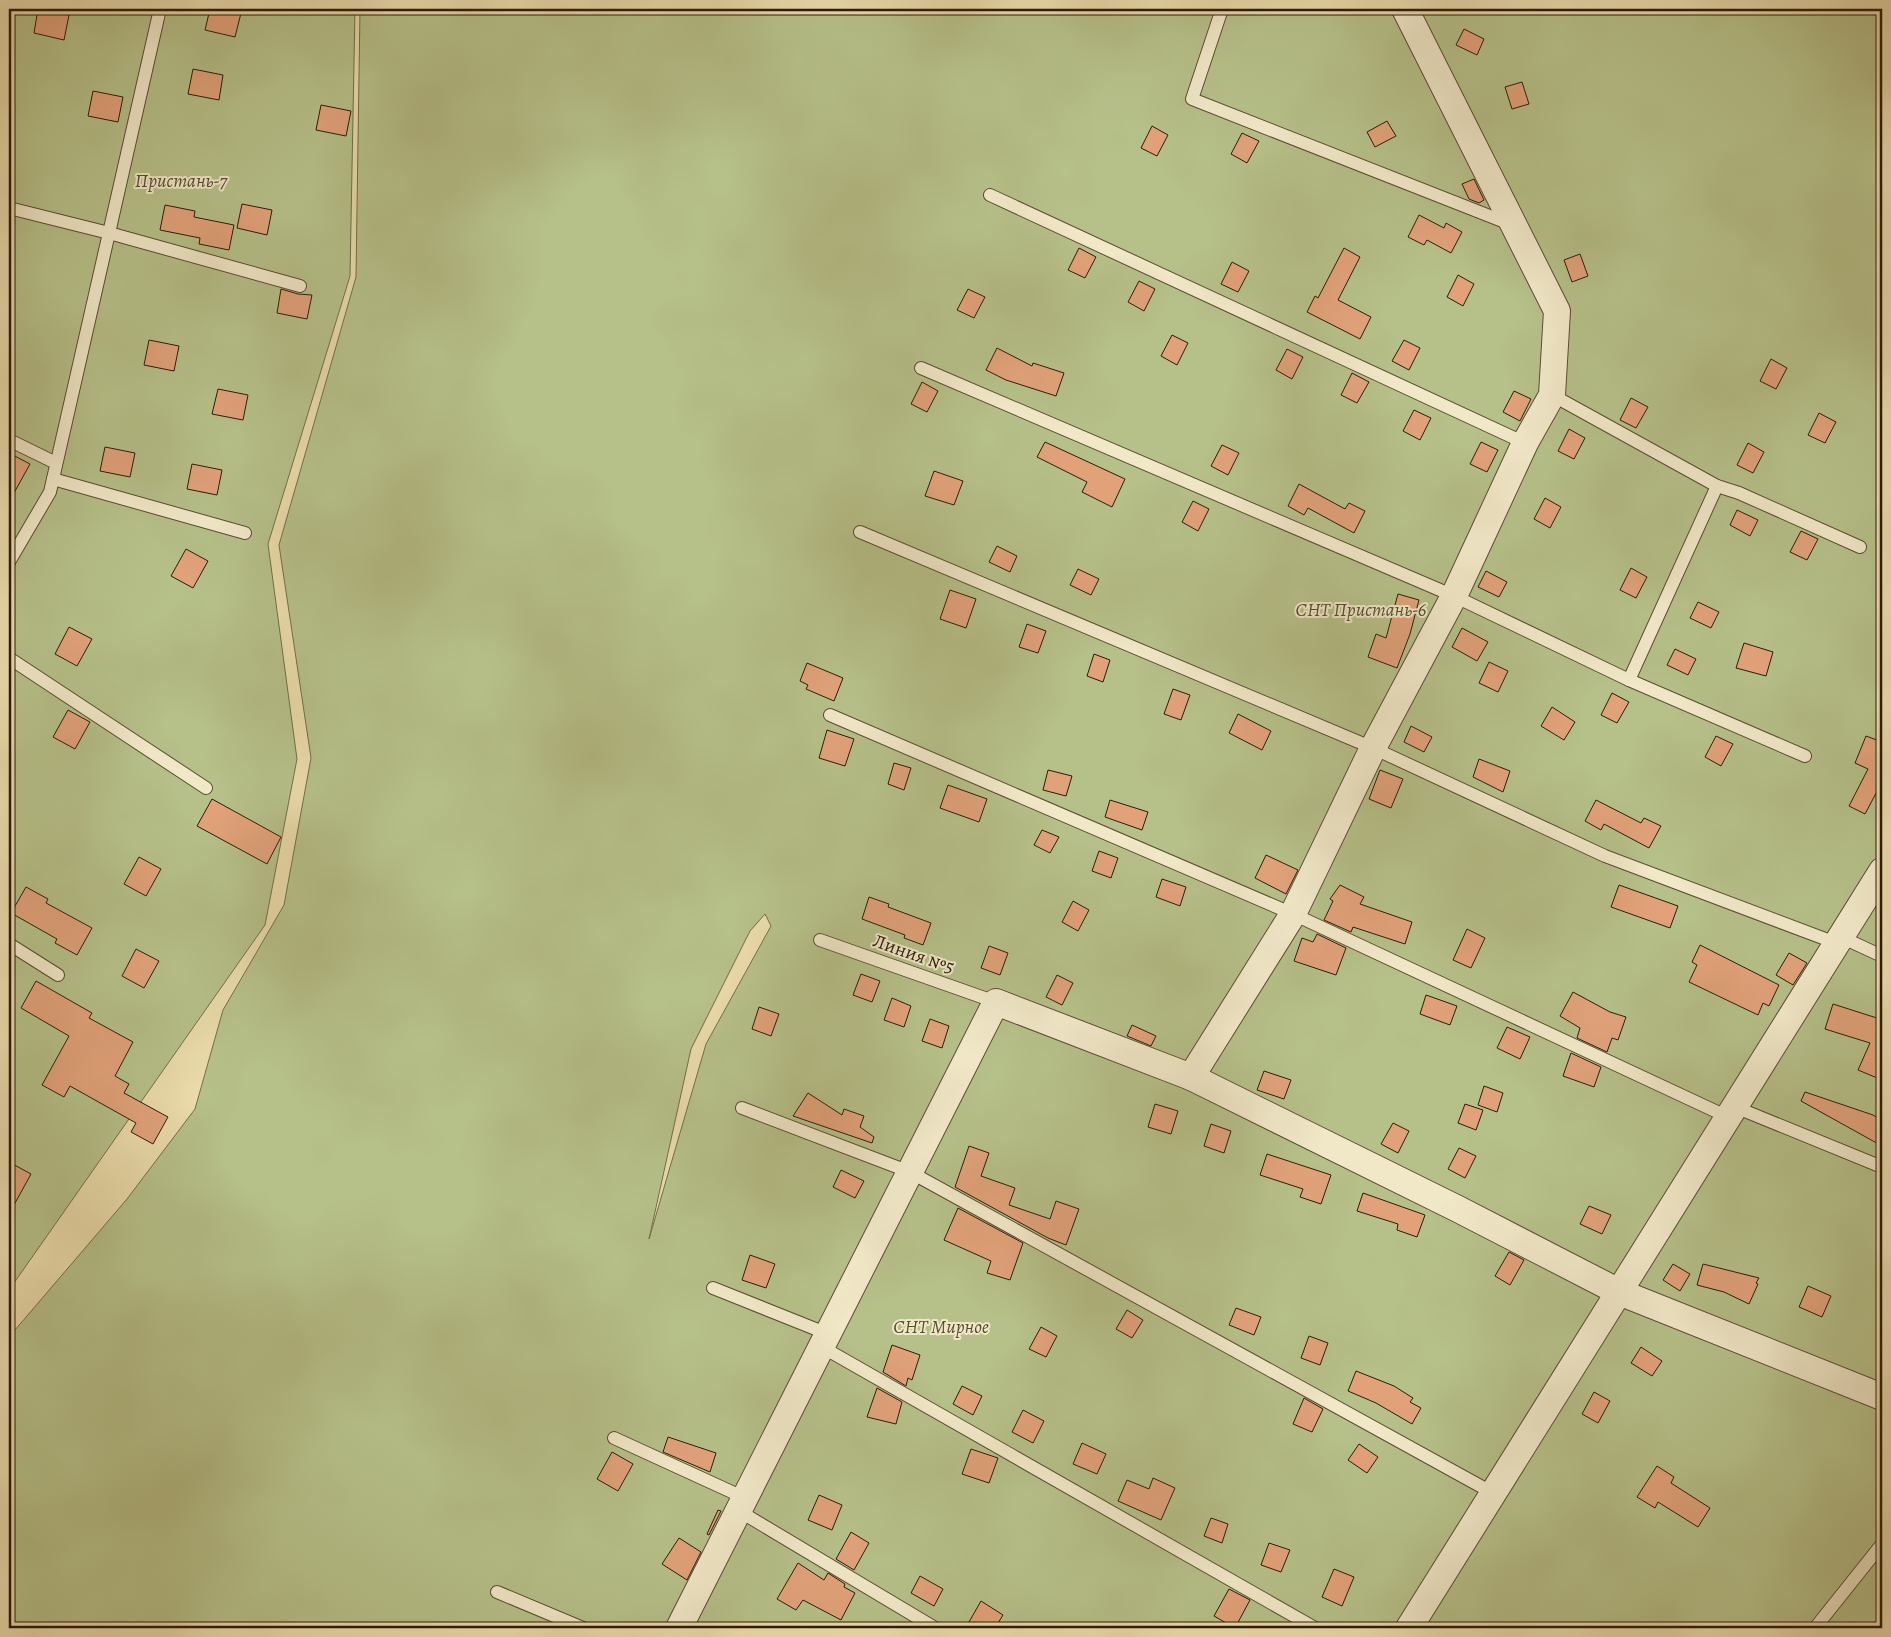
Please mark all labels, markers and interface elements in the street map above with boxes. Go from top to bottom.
park label: Пристань-7 [135,168,228,194]
park label: СНТ Пристань-6 [1296,597,1426,623]
street label: Линия №5 [869,928,958,980]
park label: СНТ Мирное [893,1314,989,1340]

